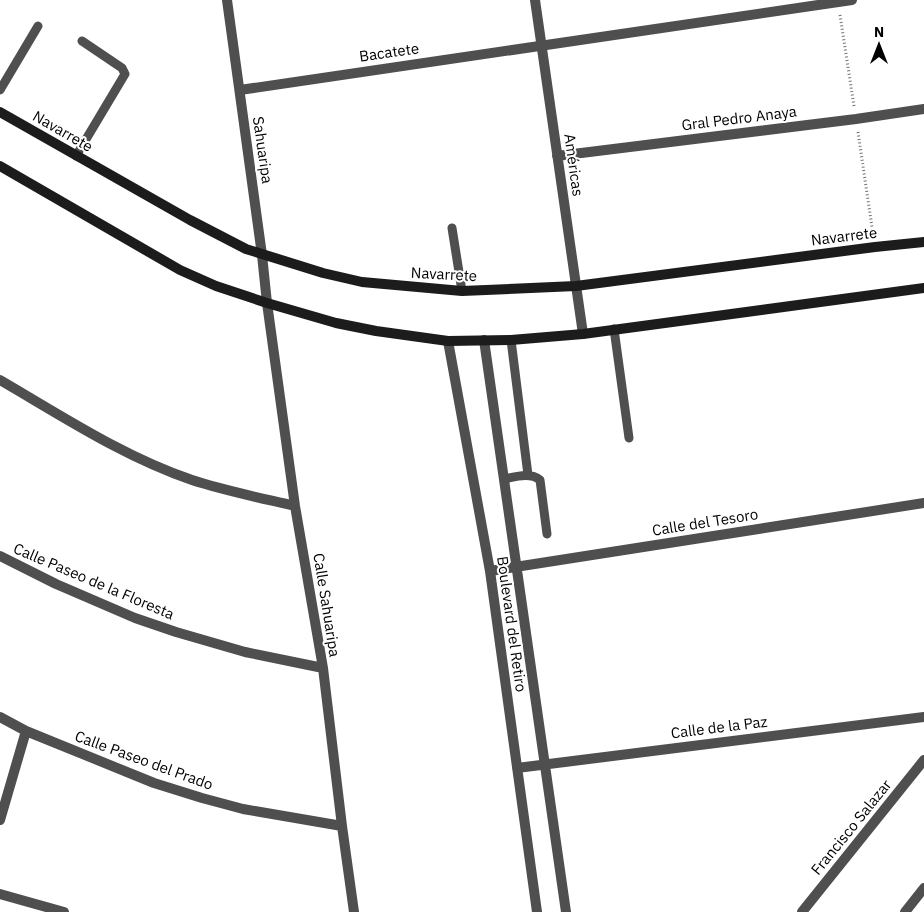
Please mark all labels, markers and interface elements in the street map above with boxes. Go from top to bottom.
north arrow [854,20,904,70]
text: N [874,23,884,41]
street label: Bacatete [358,38,420,66]
street label: Gral Pedro Anaya [680,102,798,134]
street label: Navarrete [30,106,96,156]
street label: Sahuaripa [249,115,277,185]
street label: Américas [560,132,588,198]
street label: Navarrete [810,223,878,249]
street label: Navarrete [410,263,478,285]
street label: Calle del Tesoro [651,504,759,540]
street label: Calle Paseo de la Floresta [11,539,177,623]
street label: Calle Sahuaripa [309,552,345,658]
street label: Boulevard del Retiro [493,555,531,693]
street label: Calle de la Paz [670,712,768,742]
street label: Calle Paseo del Prado [72,726,216,794]
street label: Francisco Salazar [807,775,896,879]

